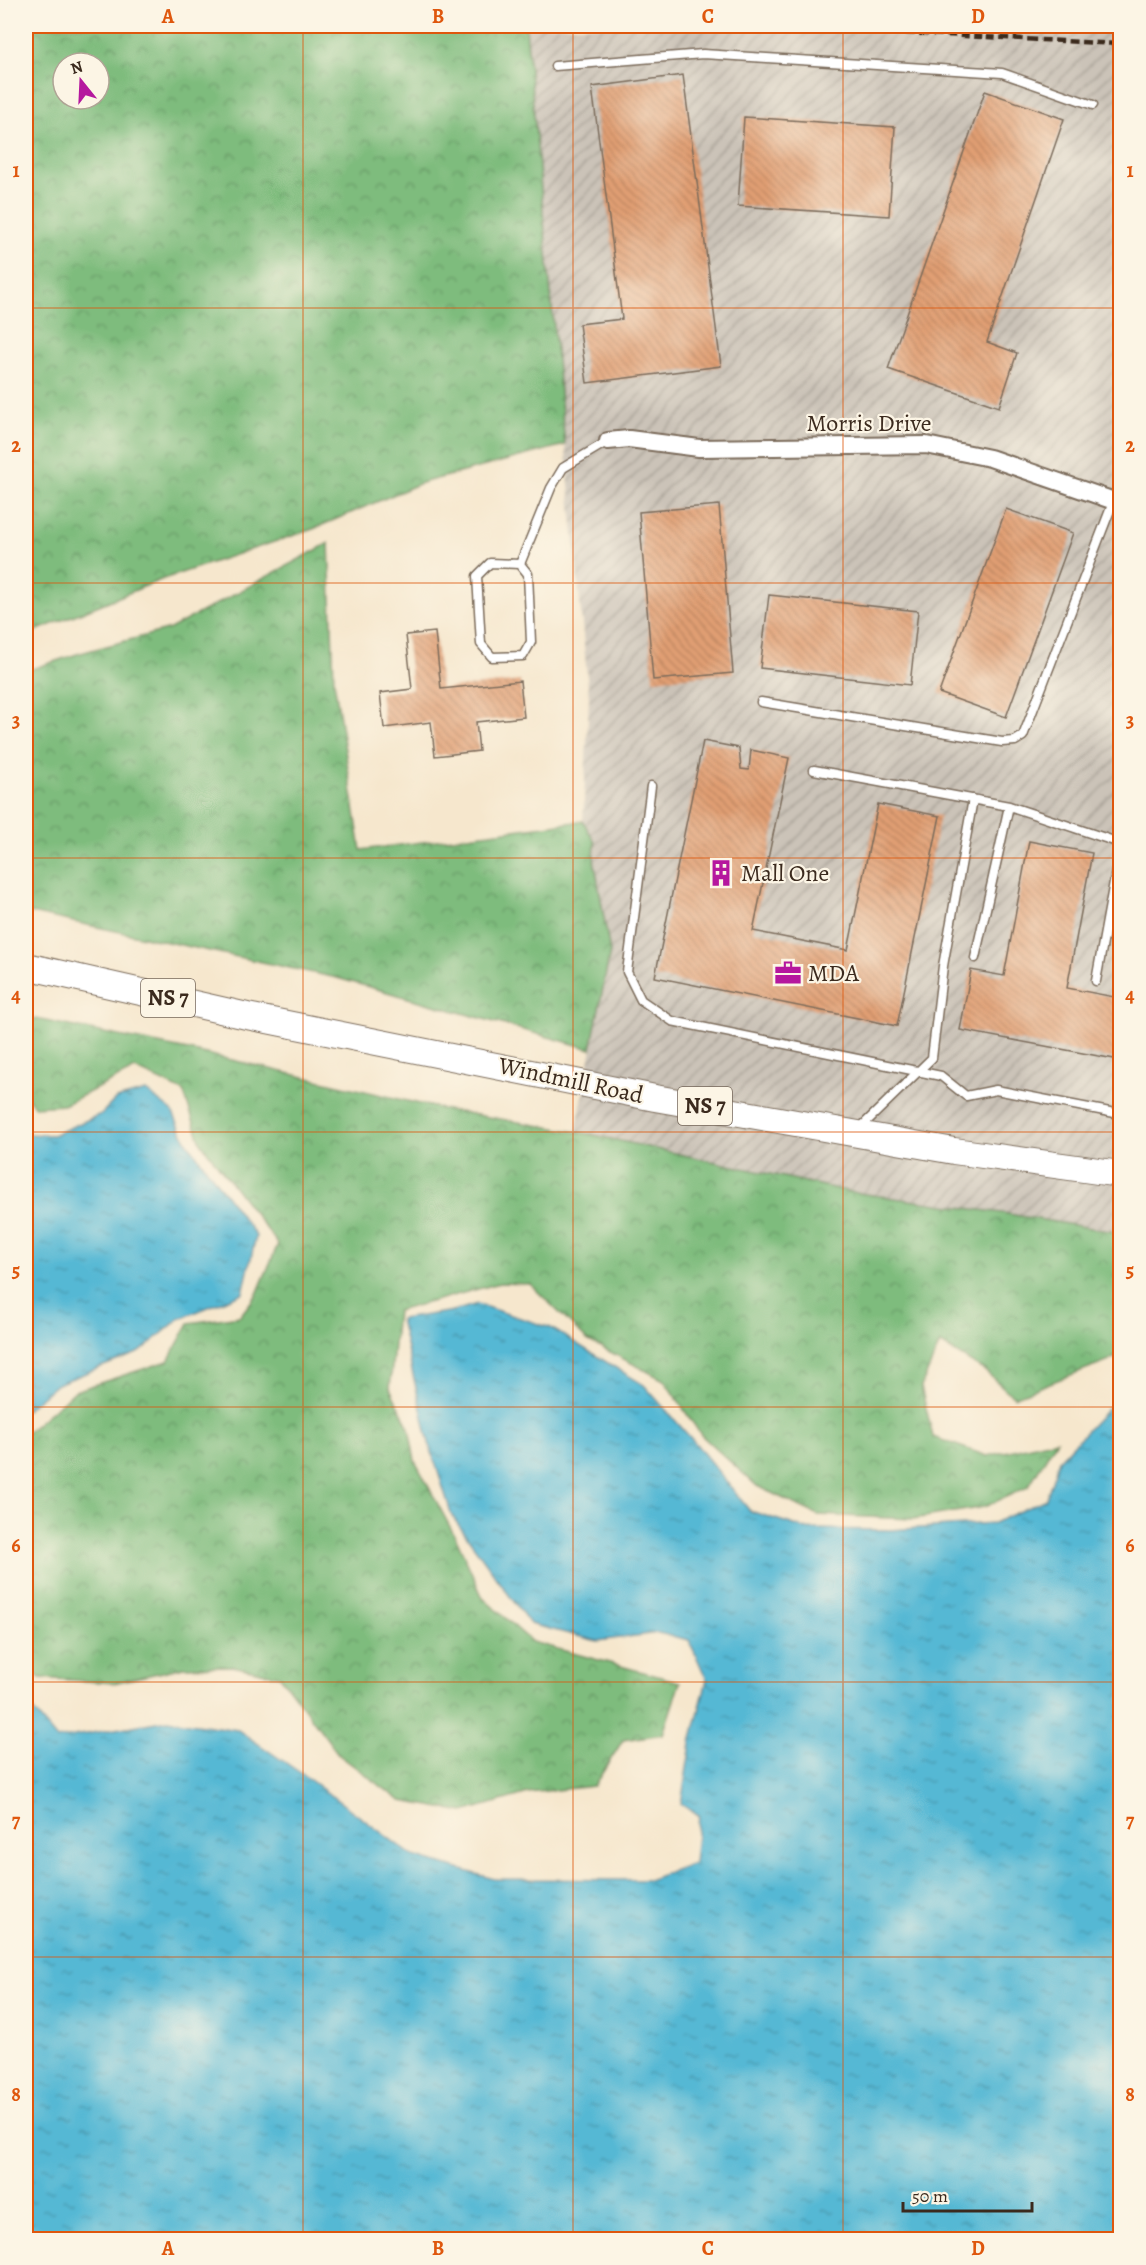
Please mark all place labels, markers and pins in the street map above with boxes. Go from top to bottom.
place label: Mall One [741,857,829,889]
building icon: Mall One [706,858,736,888]
place label: MDA [808,957,860,989]
office icon: MDA [773,958,803,988]

